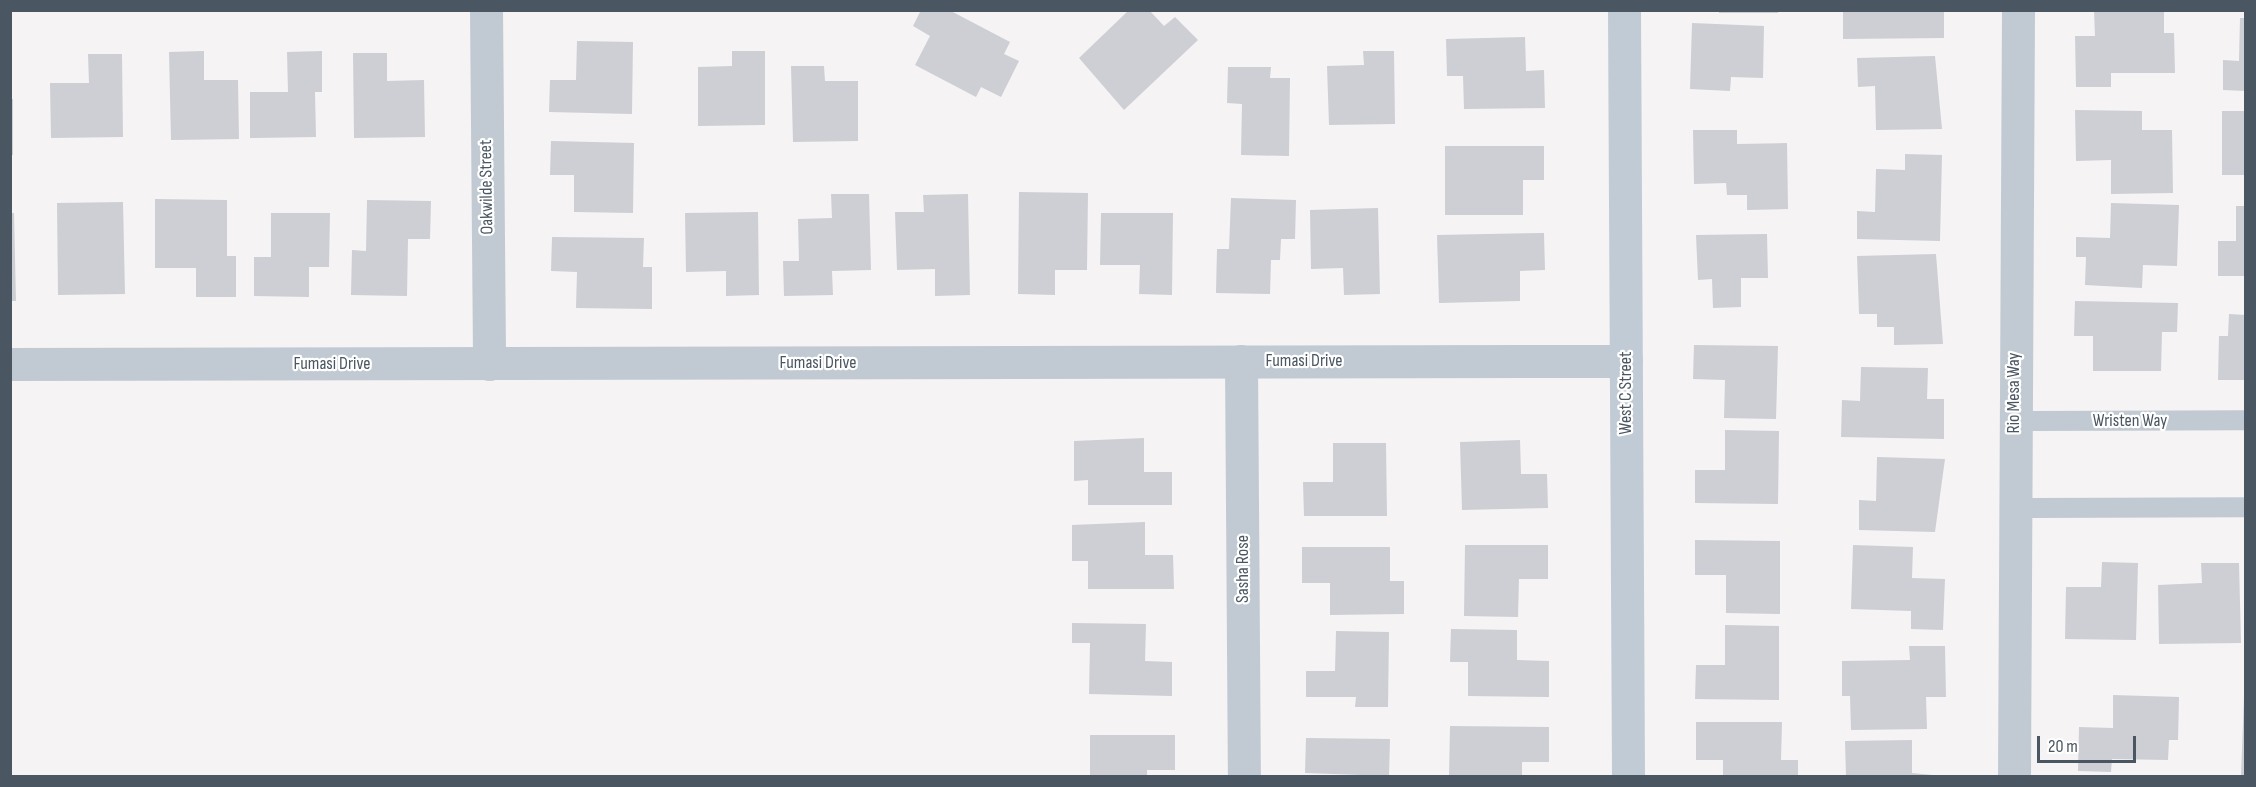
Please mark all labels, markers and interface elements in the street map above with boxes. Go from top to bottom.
street label: Oakwilde Street [475,139,499,235]
street label: Fumasi Drive [1266,350,1342,372]
street label: West C Street [1615,351,1637,435]
street label: Fumasi Drive [780,352,856,374]
street label: Rio Mesa Way [2003,352,2025,434]
street label: Fumasi Drive [294,353,370,375]
street label: Wristen Way [2093,410,2167,432]
street label: Sasha Rose [1232,535,1254,603]
scale bar [2040,724,2139,762]
text: 20 m [2048,736,2078,757]

